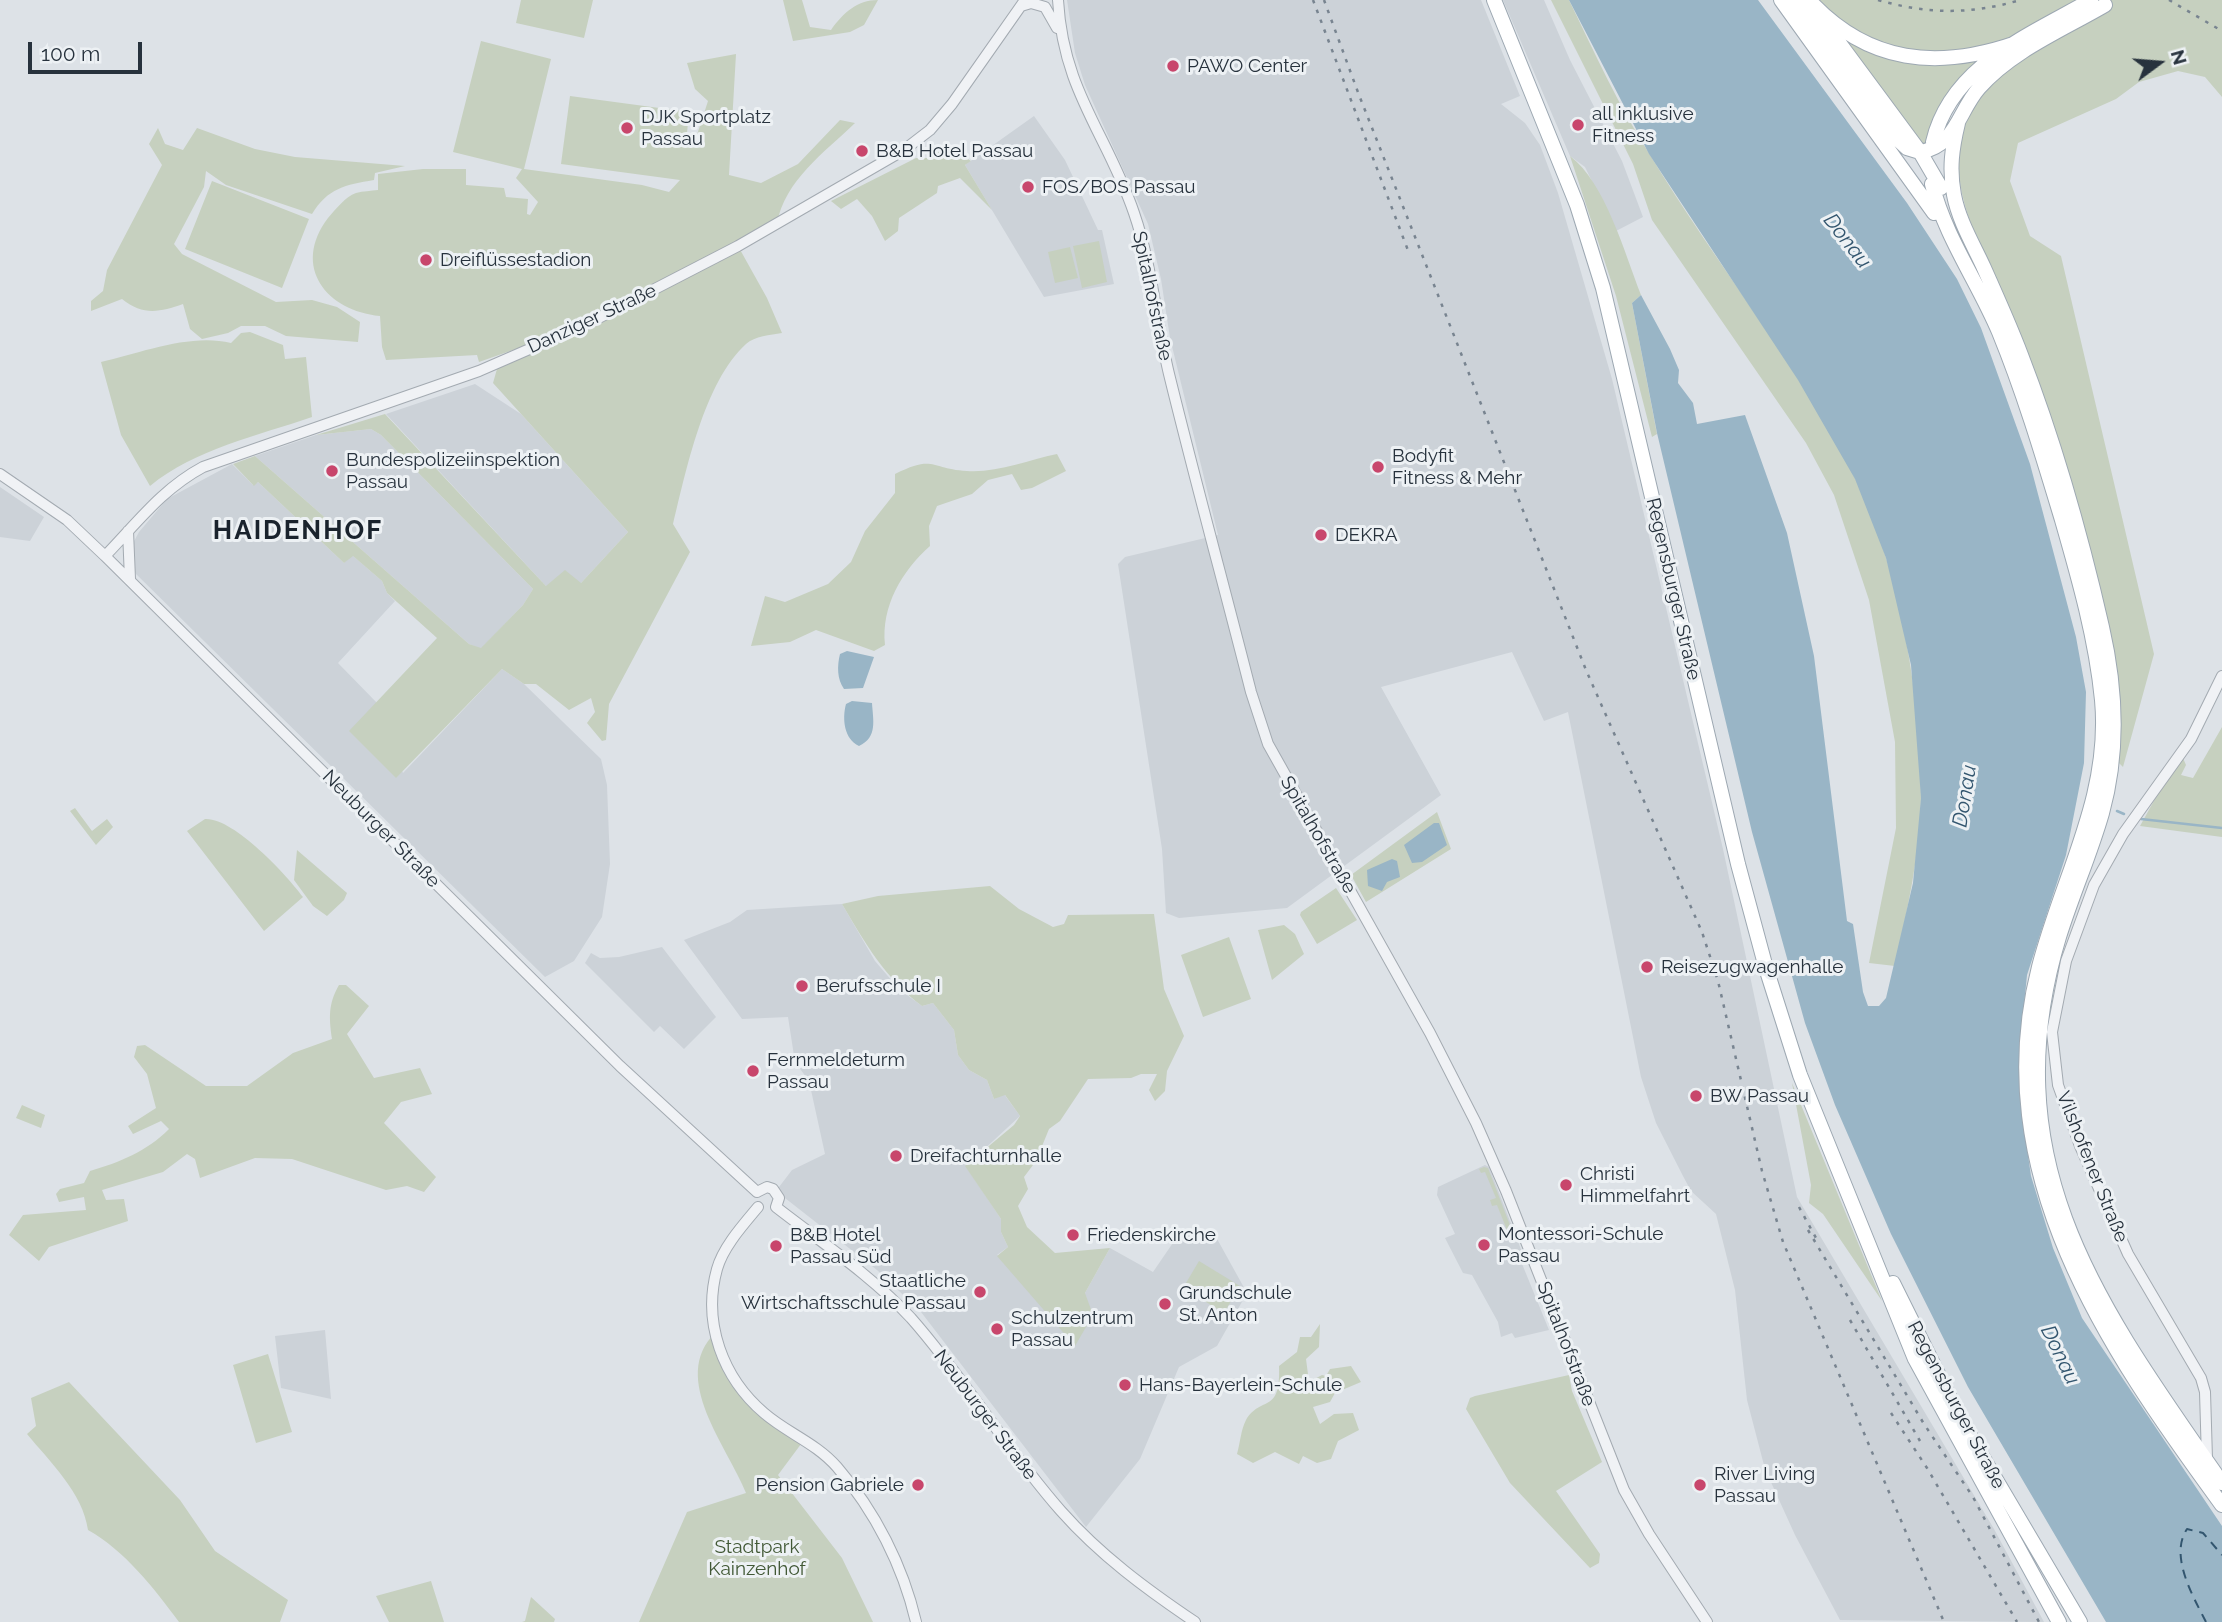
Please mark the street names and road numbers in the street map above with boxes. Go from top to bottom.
street label: Spitalhofstraße [1127,229,1177,363]
street label: Danziger Straße [524,279,660,359]
street label: Regensburger Straße [1641,496,1705,682]
street label: Neuburger Straße [317,765,445,893]
street label: Spitalhofstraße [1275,772,1361,898]
street label: Vilshofener Straße [2051,1088,2133,1246]
street label: Spitalhofstraße [1532,1278,1600,1410]
street label: Regensburger Straße [1902,1317,2010,1493]
street label: Neuburger Straße [929,1345,1041,1485]

